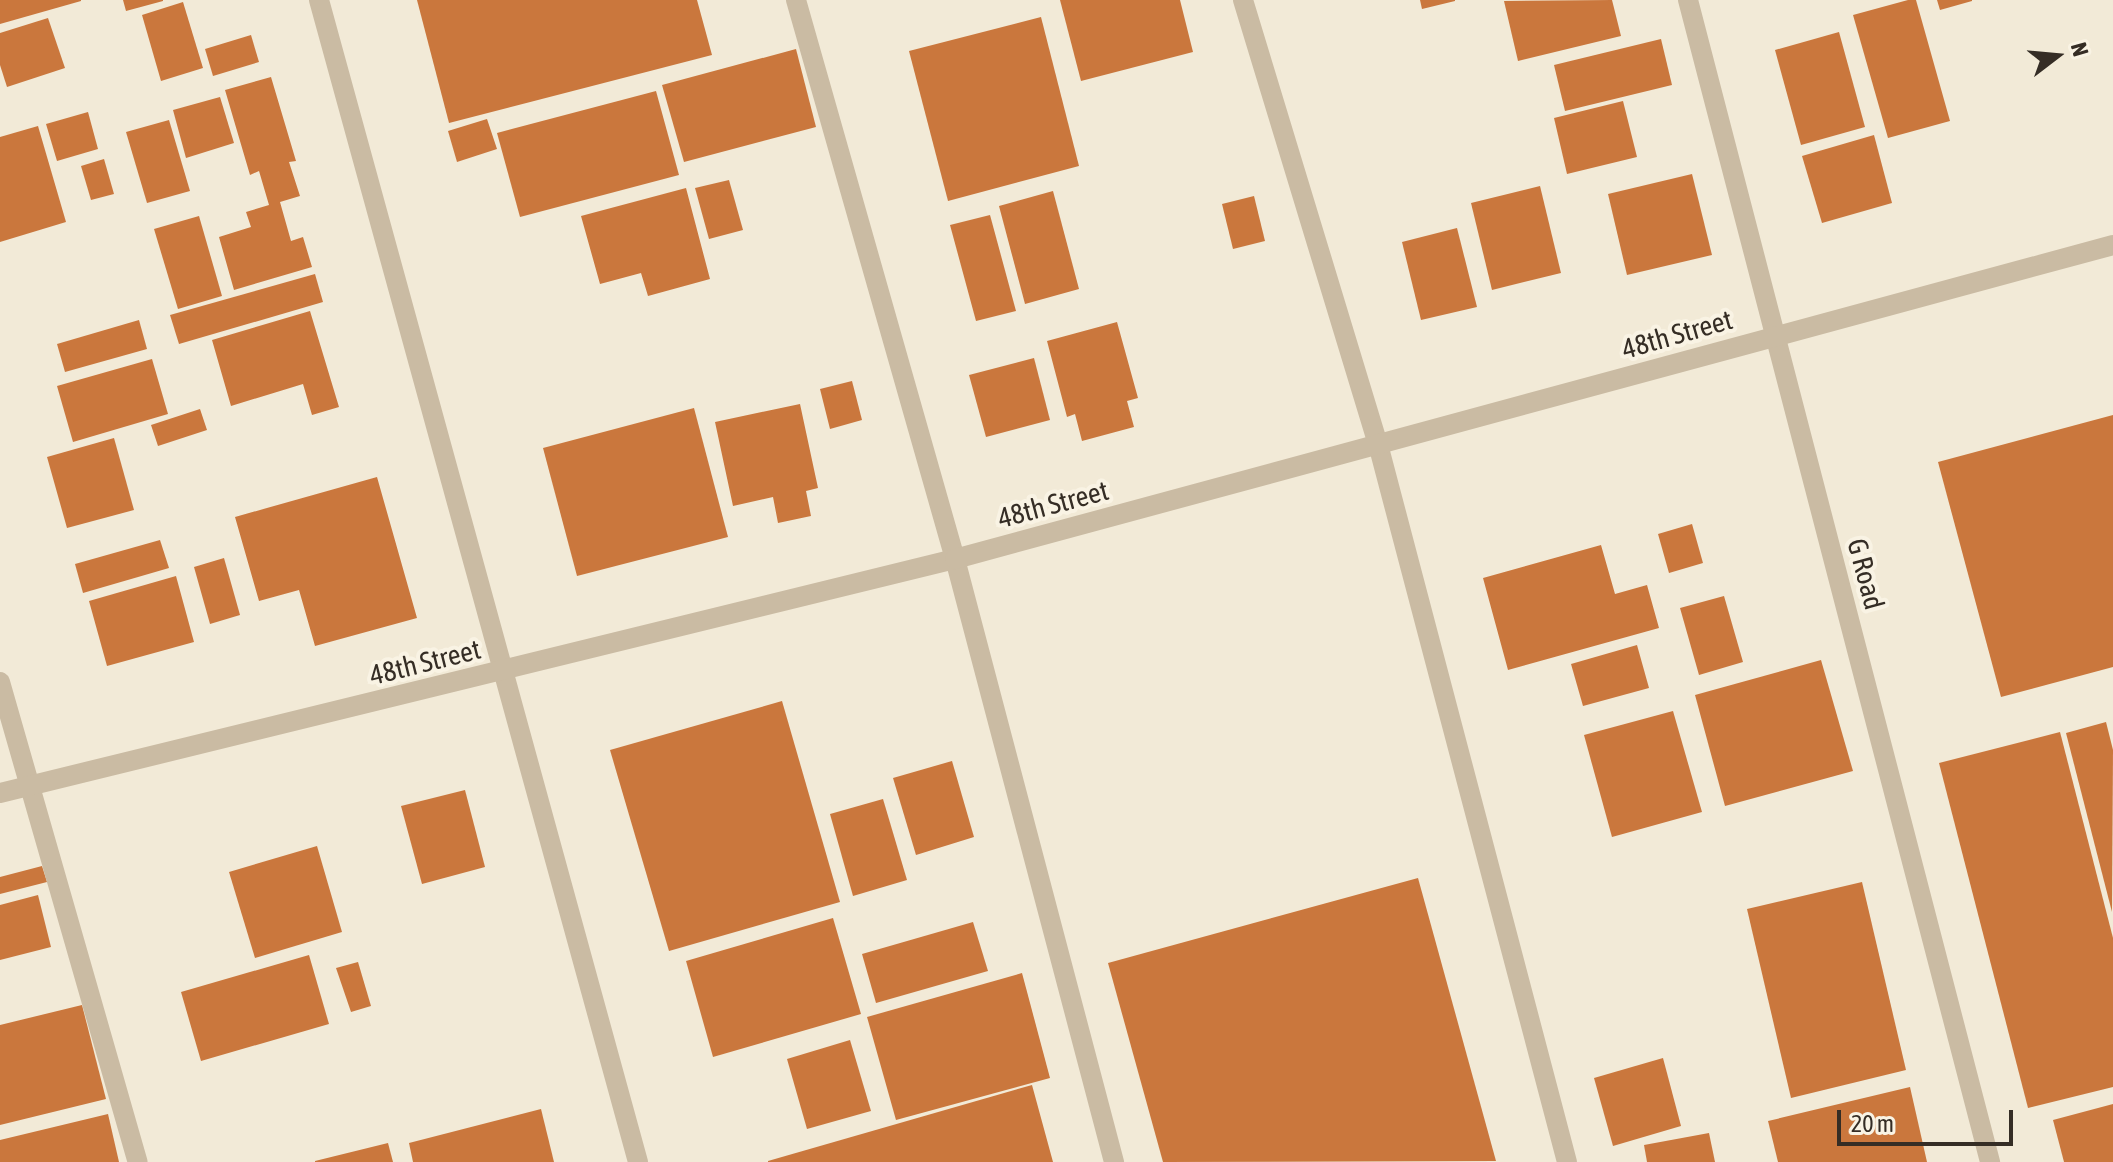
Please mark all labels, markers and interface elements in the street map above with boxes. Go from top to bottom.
north arrow [2017,16,2097,96]
text: N [2066,40,2094,59]
street label: 48th Street [1618,302,1736,366]
street label: 48th Street [994,473,1112,535]
street label: G Road [1840,535,1892,613]
street label: 48th Street [366,632,484,692]
scale bar [1841,1094,2017,1144]
text: 20 m [1851,1110,1894,1137]

